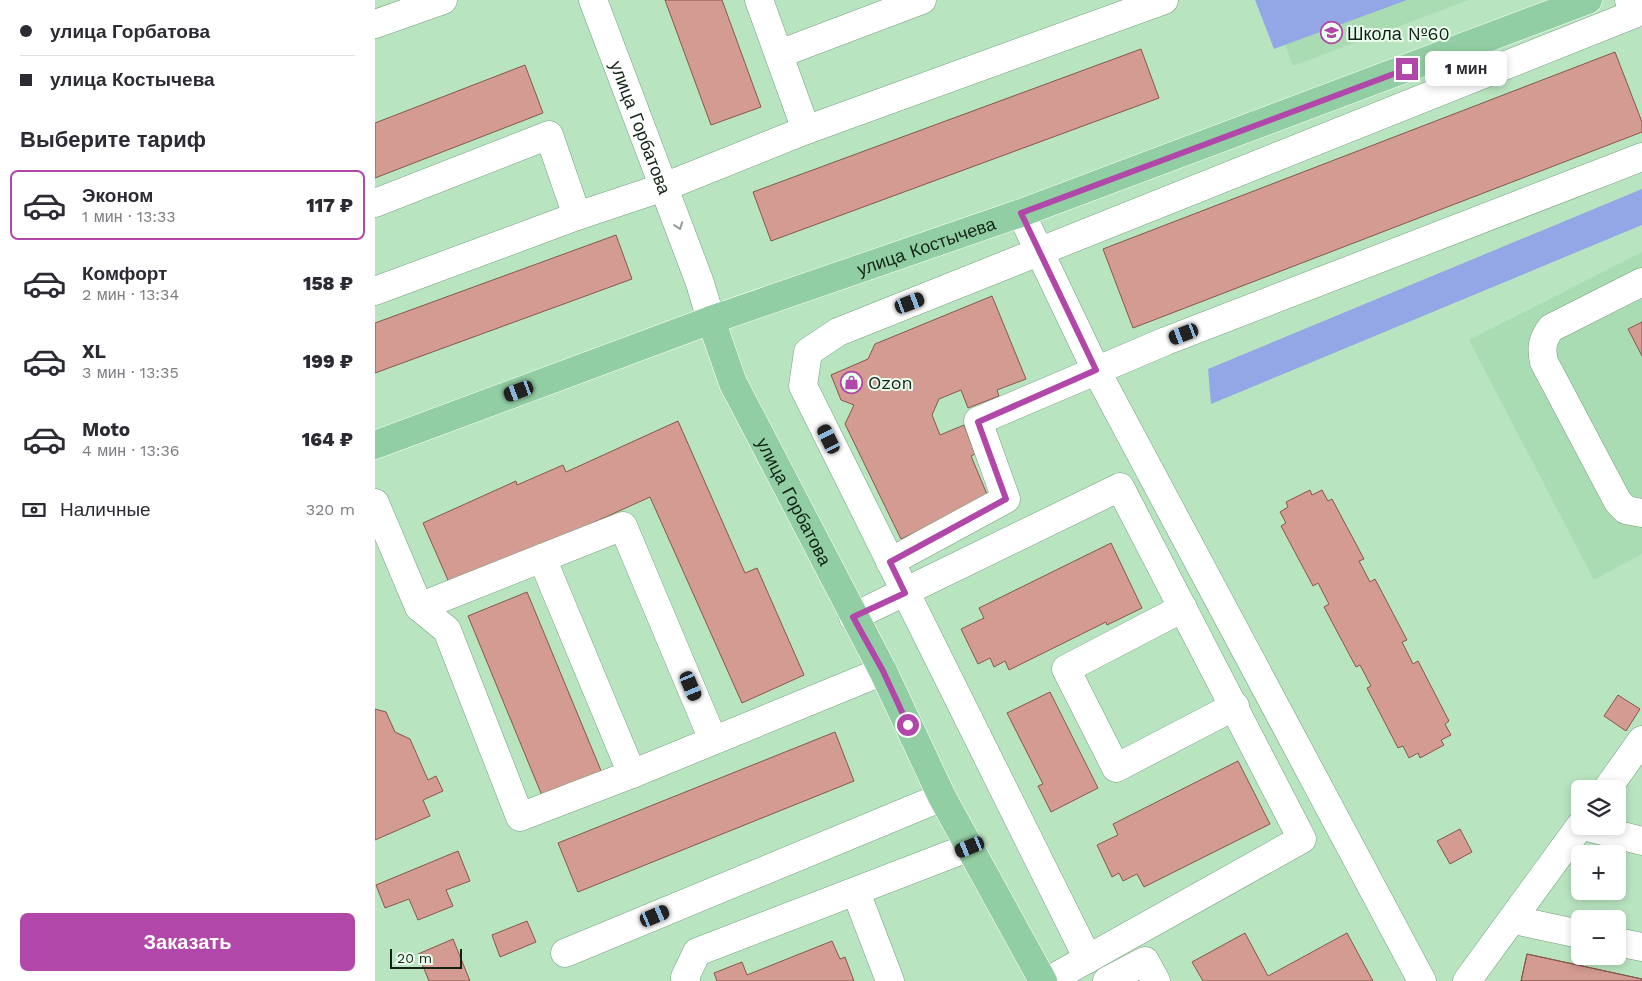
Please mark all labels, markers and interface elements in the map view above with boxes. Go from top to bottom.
text: улица Горбатова [50,20,210,43]
school or university icon: Школа №60 [1319,21,1343,45]
place label: Школа №60 [1347,23,1450,44]
callout: 1 мин [1425,52,1507,86]
street label: улица Горбатова [606,57,676,198]
route end [1396,58,1418,80]
text: 1 мин [1445,59,1487,78]
text: улица Костычева [50,68,215,91]
text: Выберите тариф [20,127,206,152]
icon: car [22,183,67,228]
text: Эконом [82,184,153,207]
text: 117 ₽ [306,194,353,217]
text: 1 мин · 13:33 [82,207,176,226]
street label: улица Костычева [854,212,999,279]
one-way arrow [673,221,683,229]
icon: car [22,261,67,306]
text: Комфорт [82,262,167,285]
text: 158 ₽ [303,272,353,295]
text: 2 мин · 13:34 [82,285,179,304]
car [893,291,926,315]
car [1167,322,1200,346]
icon: car [22,339,67,384]
text: XL [82,340,106,363]
text: 199 ₽ [303,350,353,373]
text: 3 мин · 13:35 [82,363,179,382]
shop icon: Ozon [840,370,864,394]
place label: Ozon [868,372,913,393]
car [502,379,535,403]
icon: car [22,417,67,462]
text: Moto [82,418,130,441]
car [815,422,842,456]
text: 164 ₽ [302,428,353,451]
street label: улица Горбатова [753,434,837,570]
text: 4 мин · 13:36 [82,441,180,460]
icon: cash [20,496,48,524]
text: Наличные [60,498,151,521]
text: 320 m [306,500,355,519]
car [678,669,703,703]
route start [897,714,919,736]
map controls [1571,780,1626,965]
button: layers [1571,780,1626,835]
car [953,834,986,860]
button: + [1571,845,1626,900]
car [638,903,671,929]
button: − [1571,910,1626,965]
button: Заказать [20,913,355,971]
scale bar [390,946,463,969]
text: 20 m [397,950,432,966]

